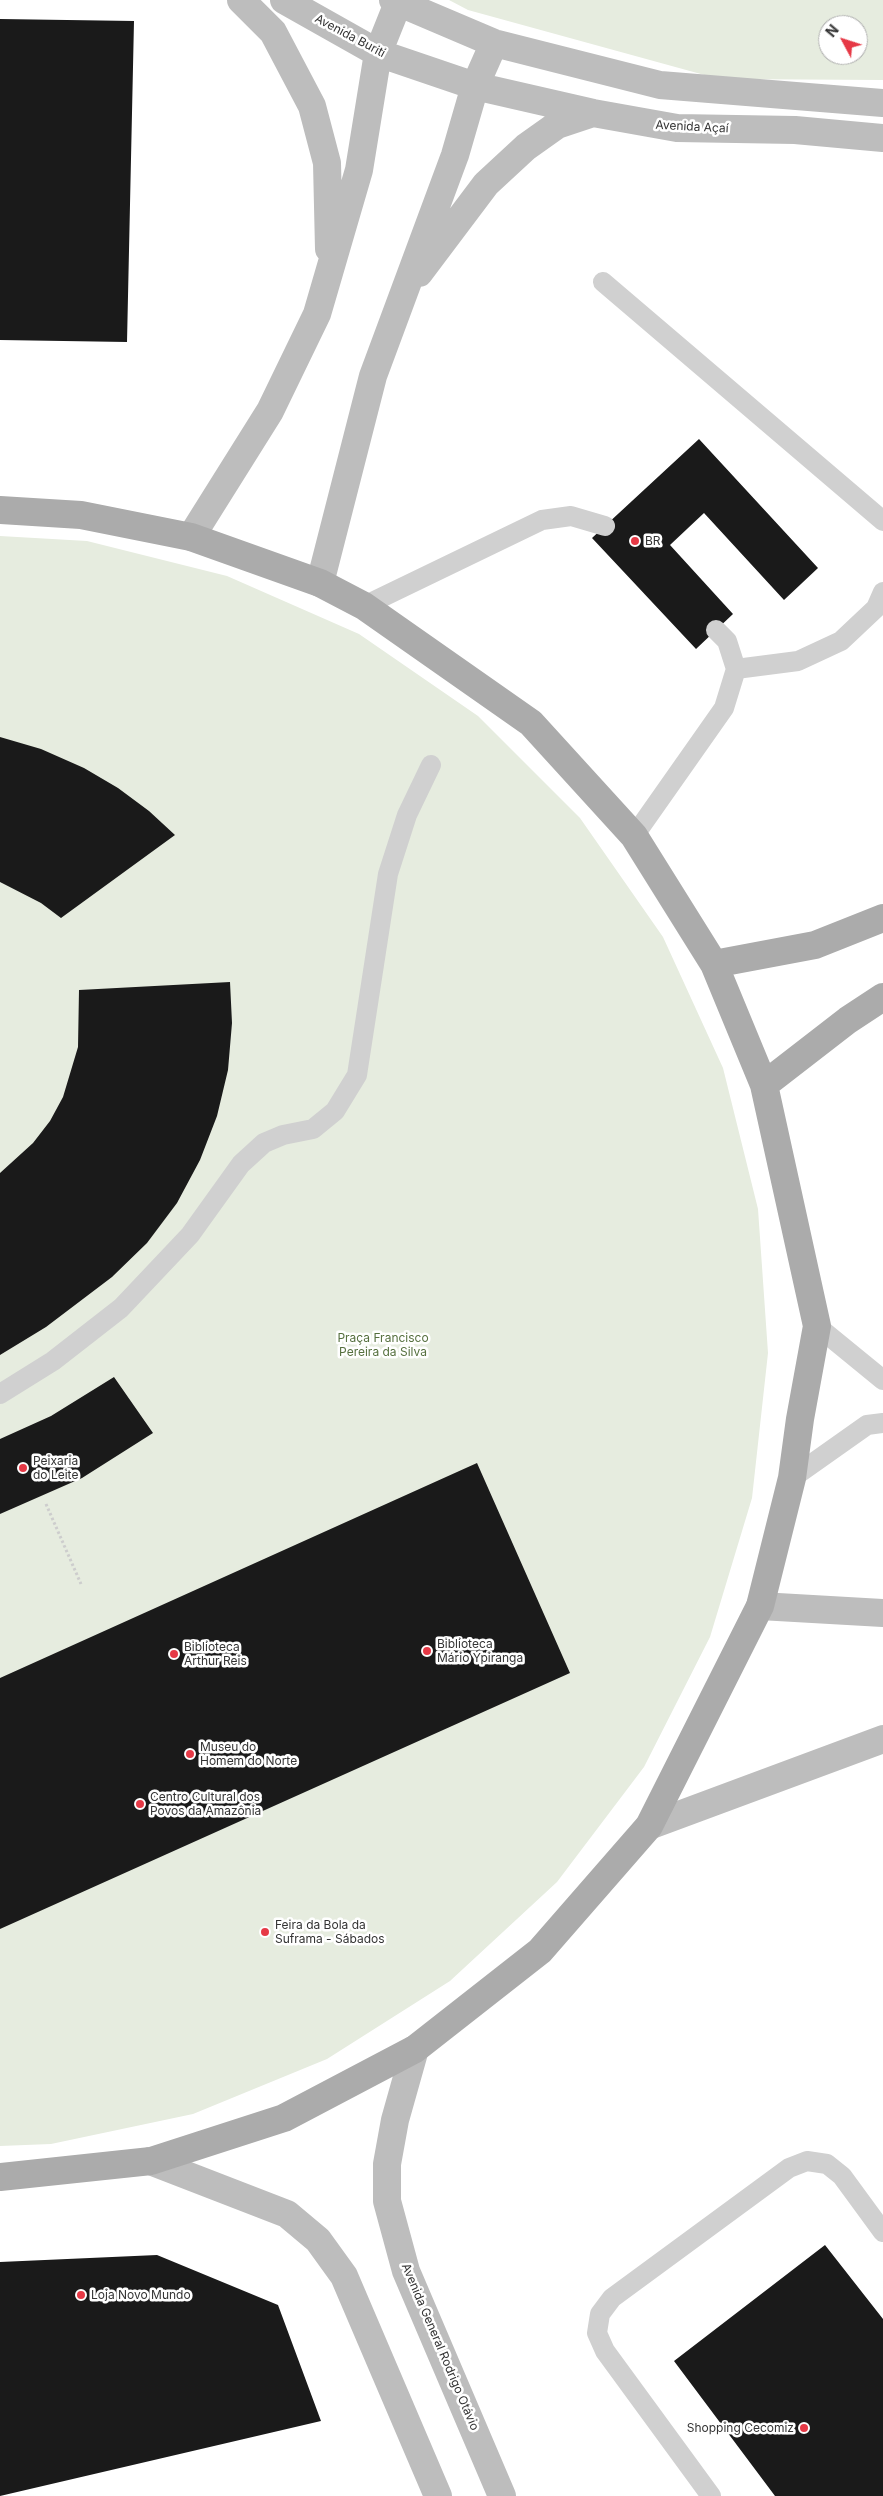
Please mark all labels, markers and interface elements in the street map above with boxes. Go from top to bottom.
street label: Avenida Buriti [312,11,388,61]
north arrow [818,15,868,65]
text: N [822,21,842,40]
street label: Avenida Açaí [655,118,729,136]
place label: BR [645,534,661,548]
marker: BR [629,535,641,547]
park label: Praça Francisco Pereira da Silva [337,1331,429,1359]
place label: Peixaria do Leite [33,1454,78,1482]
marker: Peixaria do Leite [17,1462,29,1474]
place label: Biblioteca Mário Ypiranga [437,1637,523,1665]
place label: Biblioteca Arthur Reis [184,1640,247,1668]
marker: Biblioteca Mário Ypiranga [421,1645,433,1657]
marker: Biblioteca Arthur Reis [168,1648,180,1660]
place label: Museu do Homem do Norte [200,1740,297,1768]
marker: Museu do Homem do Norte [184,1748,196,1760]
place label: Centro Cultural dos Povos da Amazônia [150,1790,261,1818]
marker: Centro Cultural dos Povos da Amazônia [134,1798,146,1810]
place label: Feira da Bola da Suframa - Sábados [275,1918,385,1946]
marker: Feira da Bola da Suframa - Sábados [259,1926,271,1938]
street label: Avenida General Rodrigo Otávio [398,2261,482,2433]
place label: Loja Novo Mundo [91,2288,191,2302]
marker: Loja Novo Mundo [75,2289,87,2301]
place label: Shopping Cecomiz [687,2421,794,2435]
marker: Shopping Cecomiz [798,2422,810,2434]

